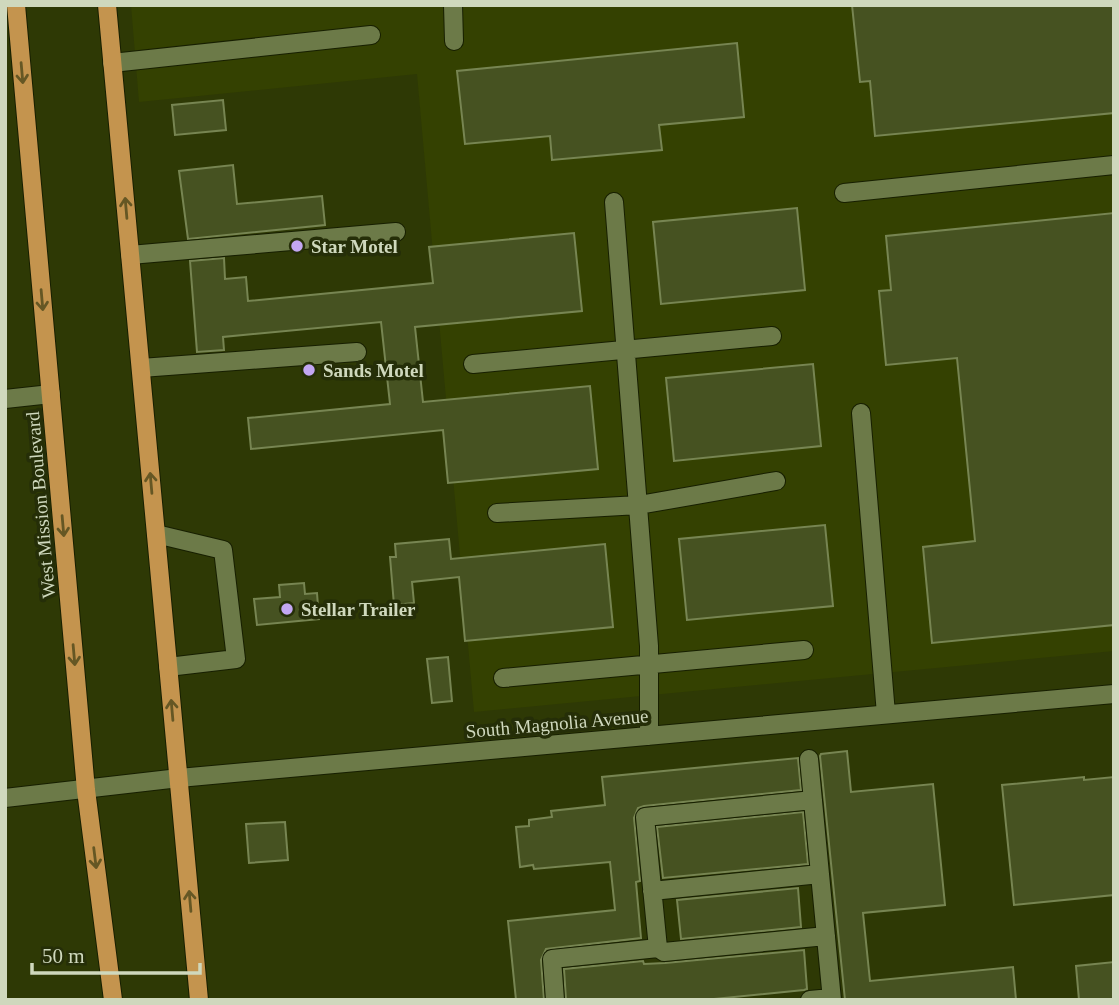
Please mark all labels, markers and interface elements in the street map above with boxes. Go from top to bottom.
one-way arrow [16,61,29,84]
one-way arrow [119,197,132,220]
place label: Star Motel [311,236,398,257]
marker: Star Motel [289,238,305,254]
one-way arrow [36,288,49,311]
place label: Sands Motel [323,360,424,381]
marker: Sands Motel [301,362,317,378]
street label: West Mission Boulevard [22,410,59,599]
one-way arrow [144,473,157,495]
one-way arrow [57,515,70,537]
place label: Stellar Trailer [301,599,416,620]
marker: Stellar Trailer [279,601,295,617]
one-way arrow [68,643,81,666]
one-way arrow [165,699,178,722]
street label: South Magnolia Avenue [465,705,649,742]
one-way arrow [89,846,102,868]
one-way arrow [183,890,196,913]
scale bar [32,932,200,976]
text: 50 m [42,944,85,968]

